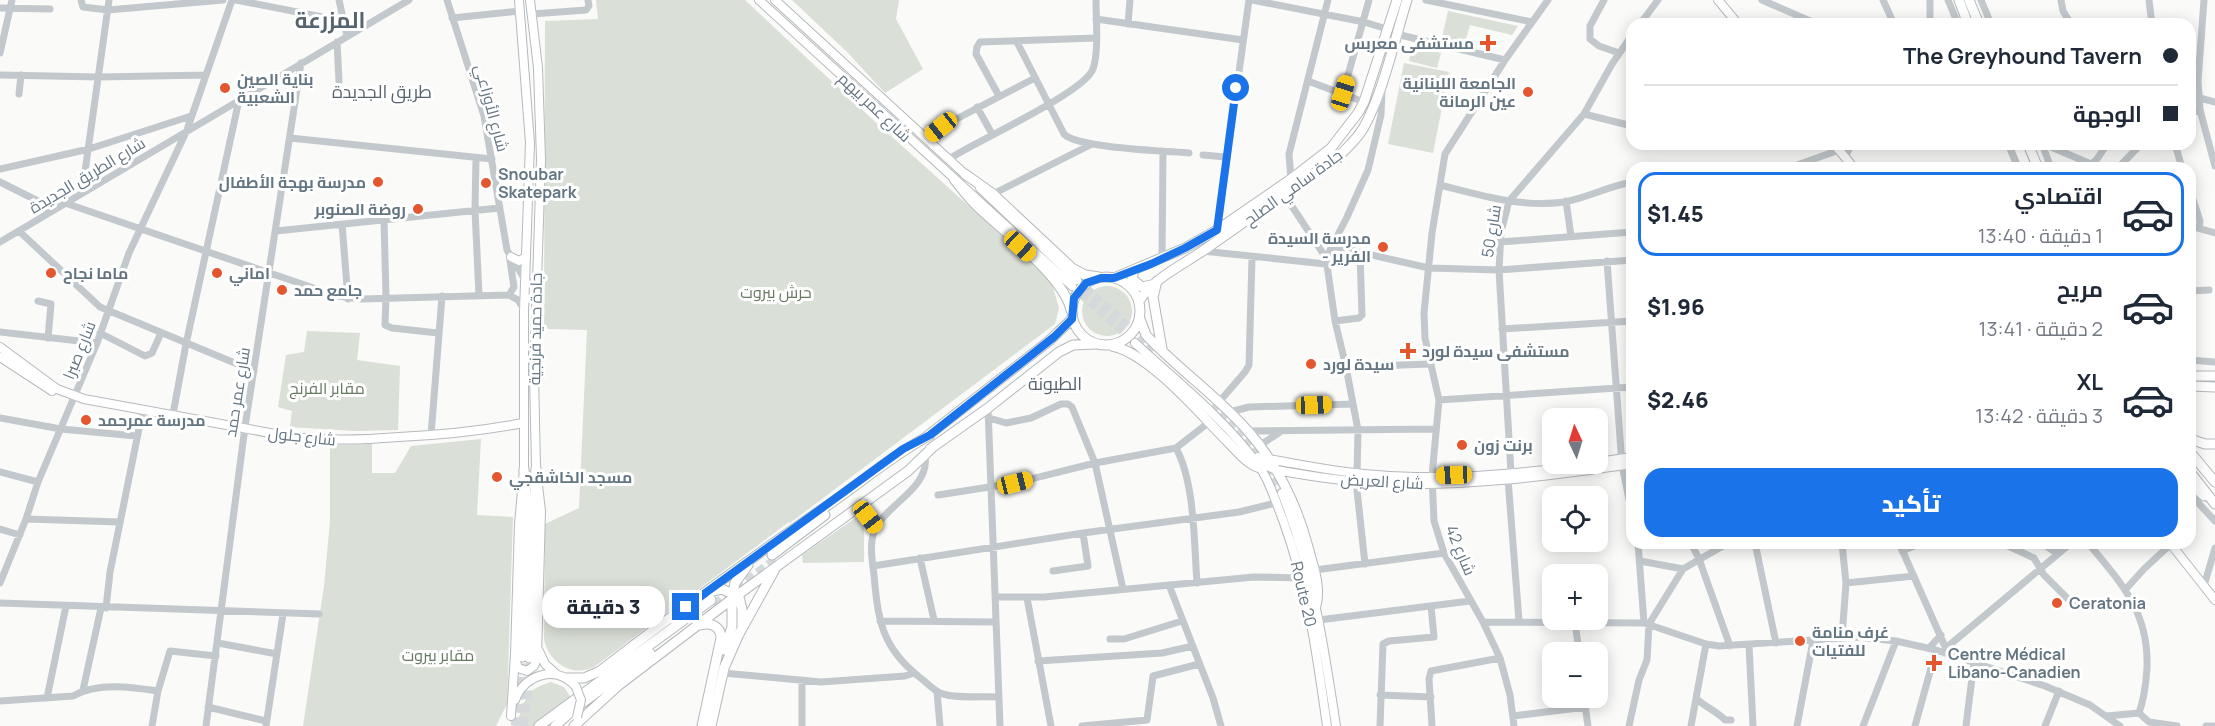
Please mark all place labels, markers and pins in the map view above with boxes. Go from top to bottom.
place label: مستشفى معربس [1345,32,1474,54]
marker: مستشفى معربس [1479,34,1497,52]
place label: بناية الصين الشعبية [237,68,314,108]
place label: الجامعة اللبنانية عين الرمانة [1402,72,1516,112]
marker: بناية الصين الشعبية [218,81,232,95]
marker: الجامعة اللبنانية عين الرمانة [1521,85,1535,99]
place label: Snoubar Skatepark [498,163,577,203]
place label: مدرسة بهجة الأطفال [219,171,366,193]
marker: مدرسة بهجة الأطفال [371,175,385,189]
marker: Snoubar Skatepark [479,176,493,190]
place label: روضة الصنوبر [313,198,406,220]
marker: روضة الصنوبر [411,202,425,216]
place label: مدرسة السيدة - الفرير [1268,227,1371,267]
marker: مدرسة السيدة - الفرير [1376,240,1390,254]
place label: ماما نجاح [63,262,128,284]
place label: اماني [229,262,270,286]
marker: ماما نجاح [44,266,58,280]
marker: اماني [210,266,224,280]
place label: جامع حمد [294,279,362,301]
marker: جامع حمد [275,283,289,297]
place label: مستشفى سيدة لورد [1422,340,1570,362]
marker: مستشفى سيدة لورد [1399,342,1417,360]
place label: سيدة لورد [1323,353,1394,375]
marker: سيدة لورد [1304,357,1318,371]
place label: مدرسة عمرحمد [98,409,206,431]
marker: مدرسة عمرحمد [79,413,93,427]
place label: برنت زون [1474,434,1533,456]
marker: برنت زون [1455,438,1469,452]
place label: مسجد الخاشقجي [509,466,632,490]
marker: مسجد الخاشقجي [490,470,504,484]
place label: Ceratonia [2069,592,2146,614]
marker: Ceratonia [2050,596,2064,610]
place label: غرف منامة للفتيات [1812,621,1889,661]
marker: غرف منامة للفتيات [1793,634,1807,648]
place label: Centre Médical Libano-Canadien [1948,643,2081,683]
marker: Centre Médical Libano-Canadien [1925,654,1943,672]

